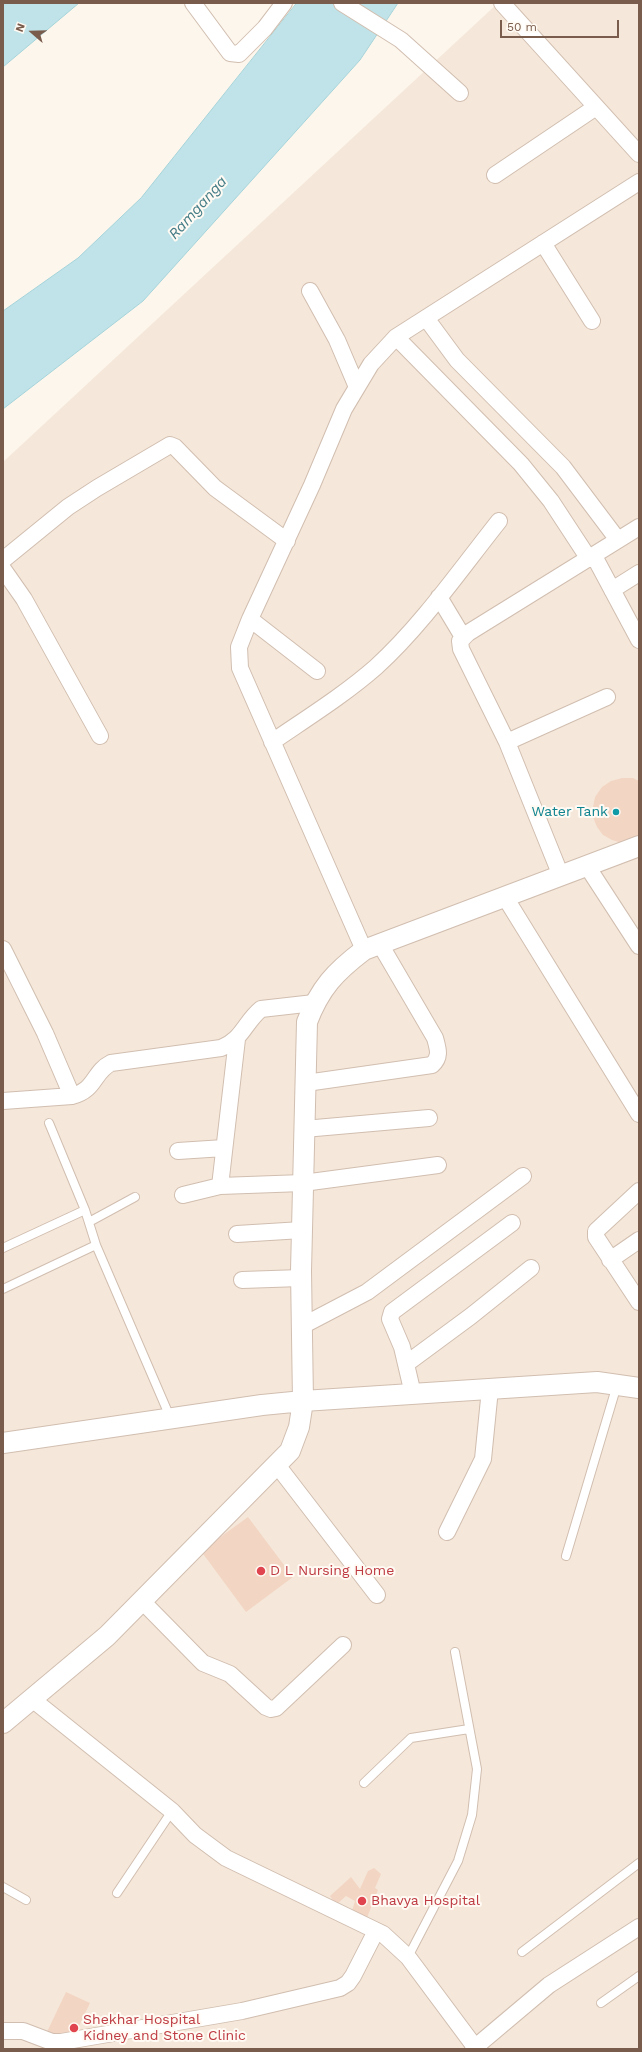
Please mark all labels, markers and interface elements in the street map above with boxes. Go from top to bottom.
north arrow [12,12,52,52]
scale bar [502,12,621,38]
text: 50 m [507,20,537,34]
text: N [13,22,28,34]
water label: Ramganga [165,173,231,243]
place label: Water Tank [531,804,608,820]
marker: Water Tank [611,807,621,817]
place label: D L Nursing Home [270,1563,394,1579]
marker: D L Nursing Home [255,1565,267,1577]
place label: Bhavya Hospital [371,1893,480,1909]
marker: Bhavya Hospital [356,1895,368,1907]
place label: Shekhar Hospital Kidney and Stone Clinic [83,2012,246,2044]
marker: Shekhar Hospital Kidney and Stone Clinic [68,2022,80,2034]

